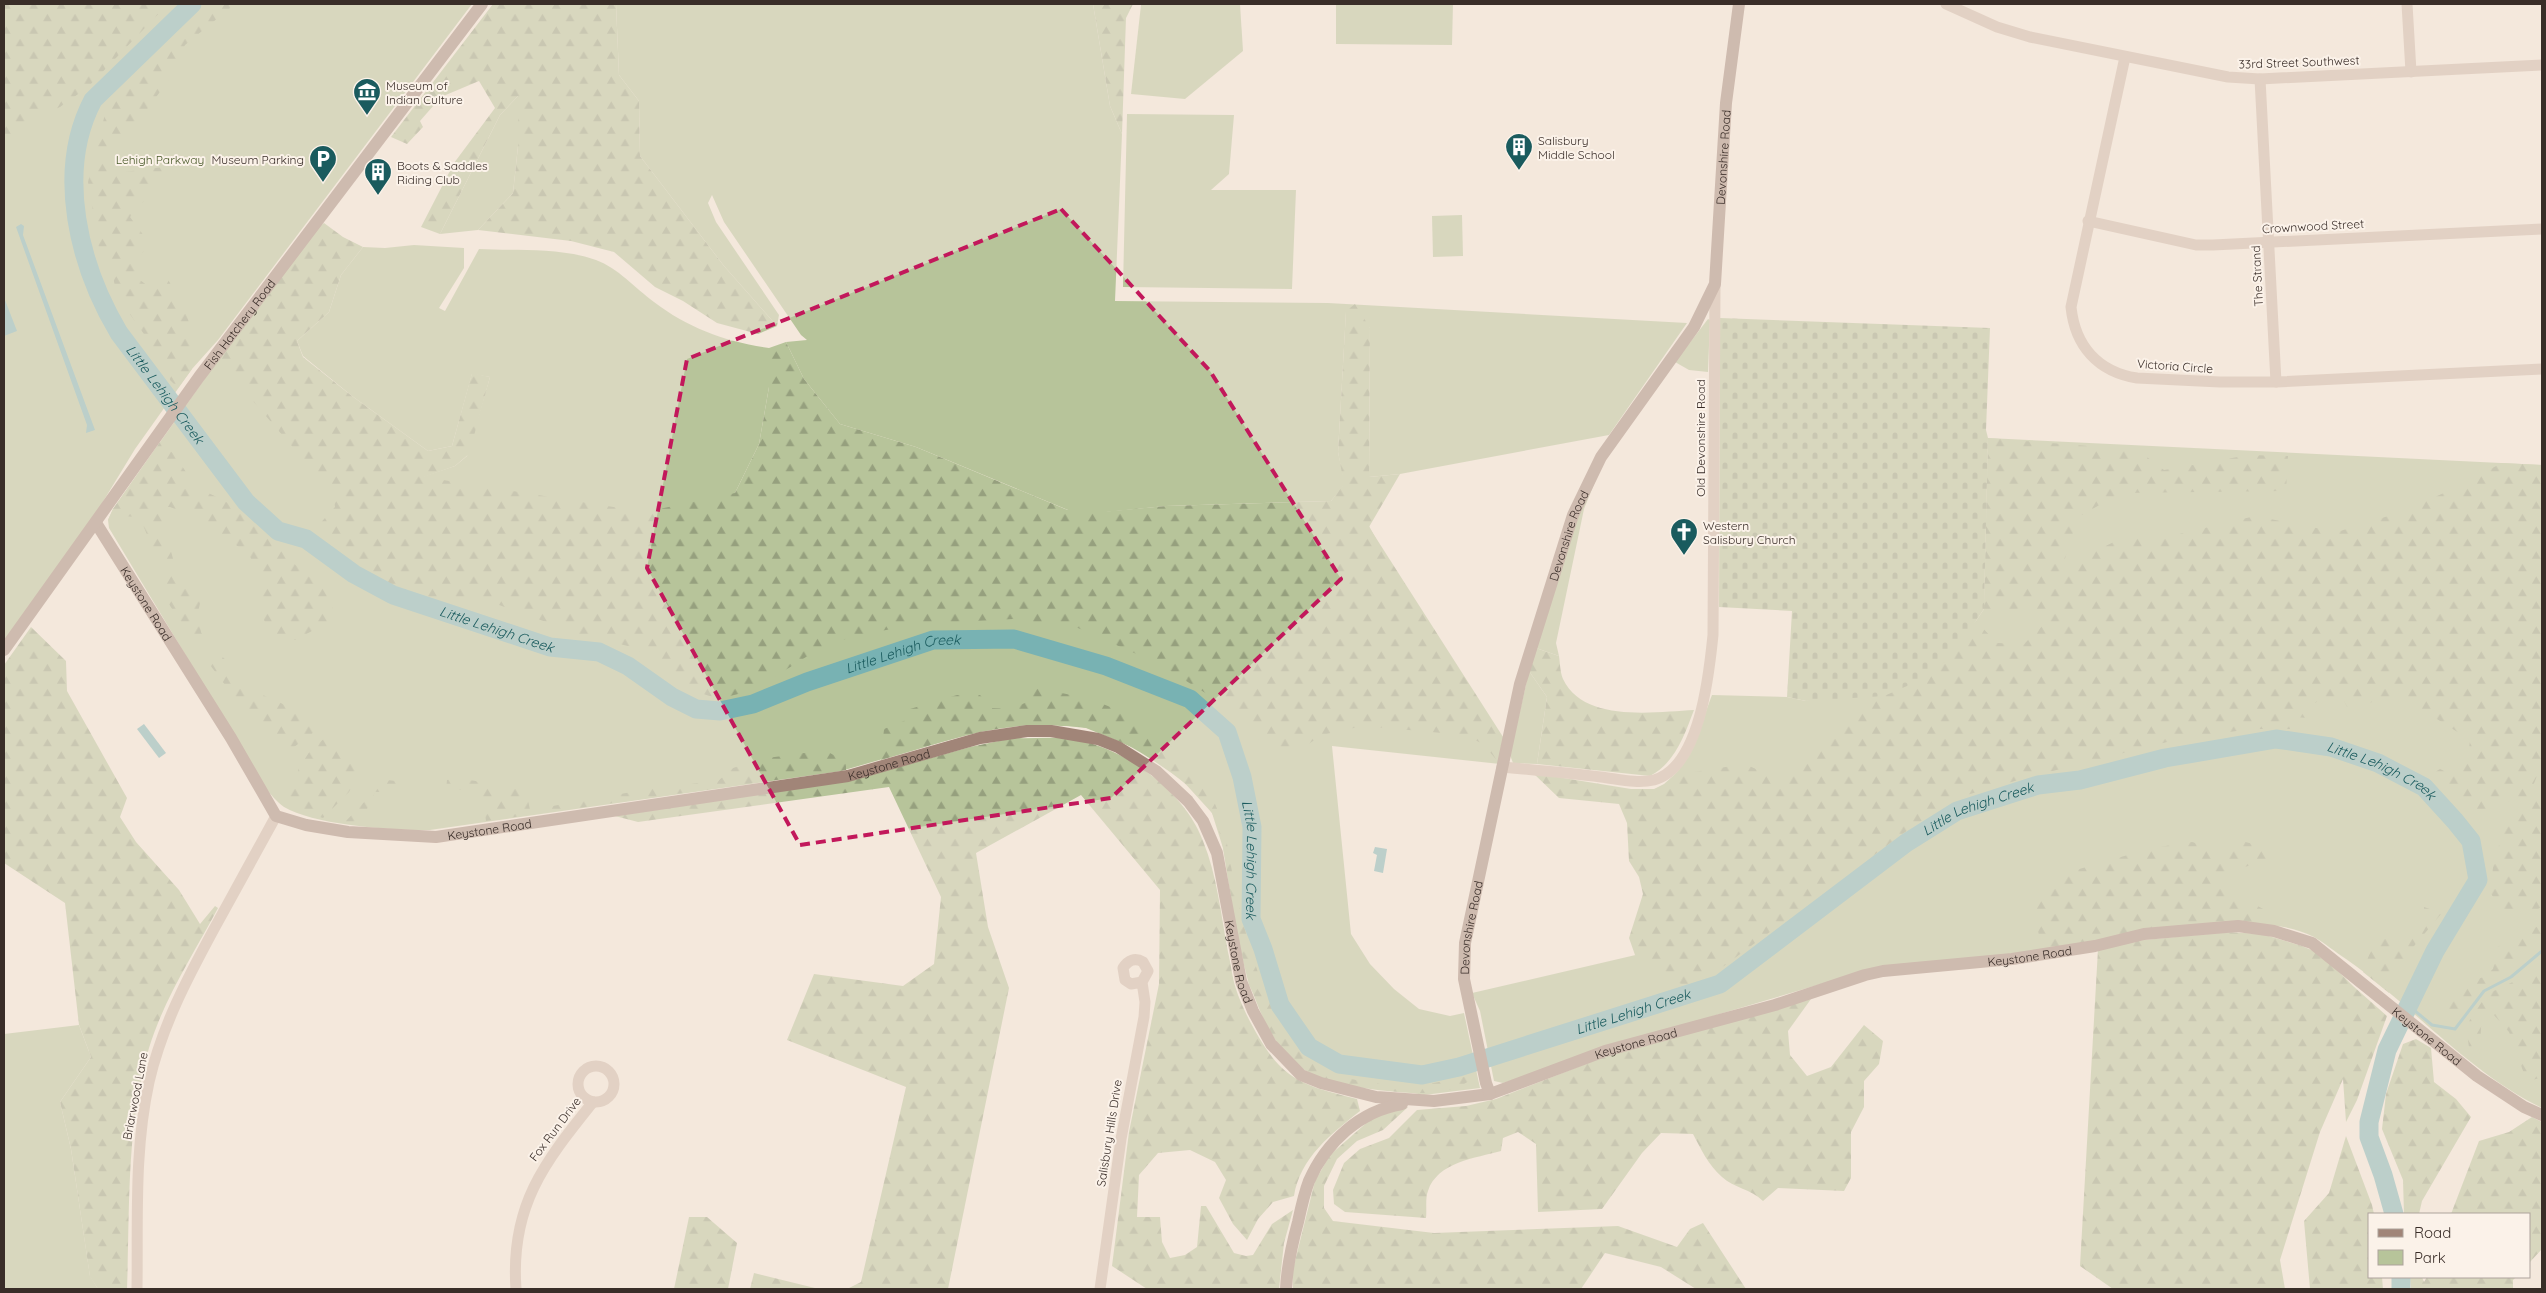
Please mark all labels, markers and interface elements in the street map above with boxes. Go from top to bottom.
street label: 33rd Street Southwest [2238,52,2360,72]
museum icon: Museum of Indian Culture [352,77,382,116]
place label: Museum of Indian Culture [386,78,463,107]
street label: Devonshire Road [1712,109,1733,205]
building icon: Salisbury Middle School [1504,132,1534,171]
place label: Salisbury Middle School [1538,133,1615,162]
parking icon: Museum Parking [308,144,338,183]
park label: Lehigh Parkway [116,152,204,167]
place label: Museum Parking [211,152,304,167]
building icon: Boots & Saddles Riding Club [363,157,393,196]
place label: Boots & Saddles Riding Club [397,158,488,187]
street label: Crownwood Street [2262,216,2364,236]
street label: The Strand [2248,245,2266,307]
street label: Fish Hatchery Road [200,276,278,372]
water label: Little Lehigh Creek [122,341,209,449]
street label: Victoria Circle [2136,356,2214,376]
street label: Old Devonshire Road [1693,379,1708,497]
street label: Devonshire Road [1545,488,1591,583]
church icon: Western Salisbury Church [1669,517,1699,556]
place label: Western Salisbury Church [1703,518,1796,547]
street label: Keystone Road [118,563,175,643]
water label: Little Lehigh Creek [437,602,558,657]
water label: Little Lehigh Creek [843,631,962,678]
water label: Little Lehigh Creek [2325,737,2441,805]
street label: Keystone Road [846,745,932,783]
water label: Little Lehigh Creek [1919,778,2037,840]
water label: Little Lehigh Creek [1238,799,1261,921]
street label: Keystone Road [446,815,533,843]
street label: Devonshire Road [1457,879,1486,975]
street label: Keystone Road [1222,919,1256,1005]
street label: Keystone Road [1987,942,2073,969]
water label: Little Lehigh Creek [1574,985,1694,1038]
street label: Keystone Road [2389,1003,2465,1068]
street label: Keystone Road [1592,1024,1679,1062]
street label: Briarwood Lane [119,1051,151,1141]
street label: Salisbury Hills Drive [1093,1078,1125,1188]
street label: Fox Run Drive [526,1094,584,1164]
legend [2368,1213,2531,1278]
text: Road [2414,1223,2451,1242]
text: Park [2414,1248,2446,1267]

